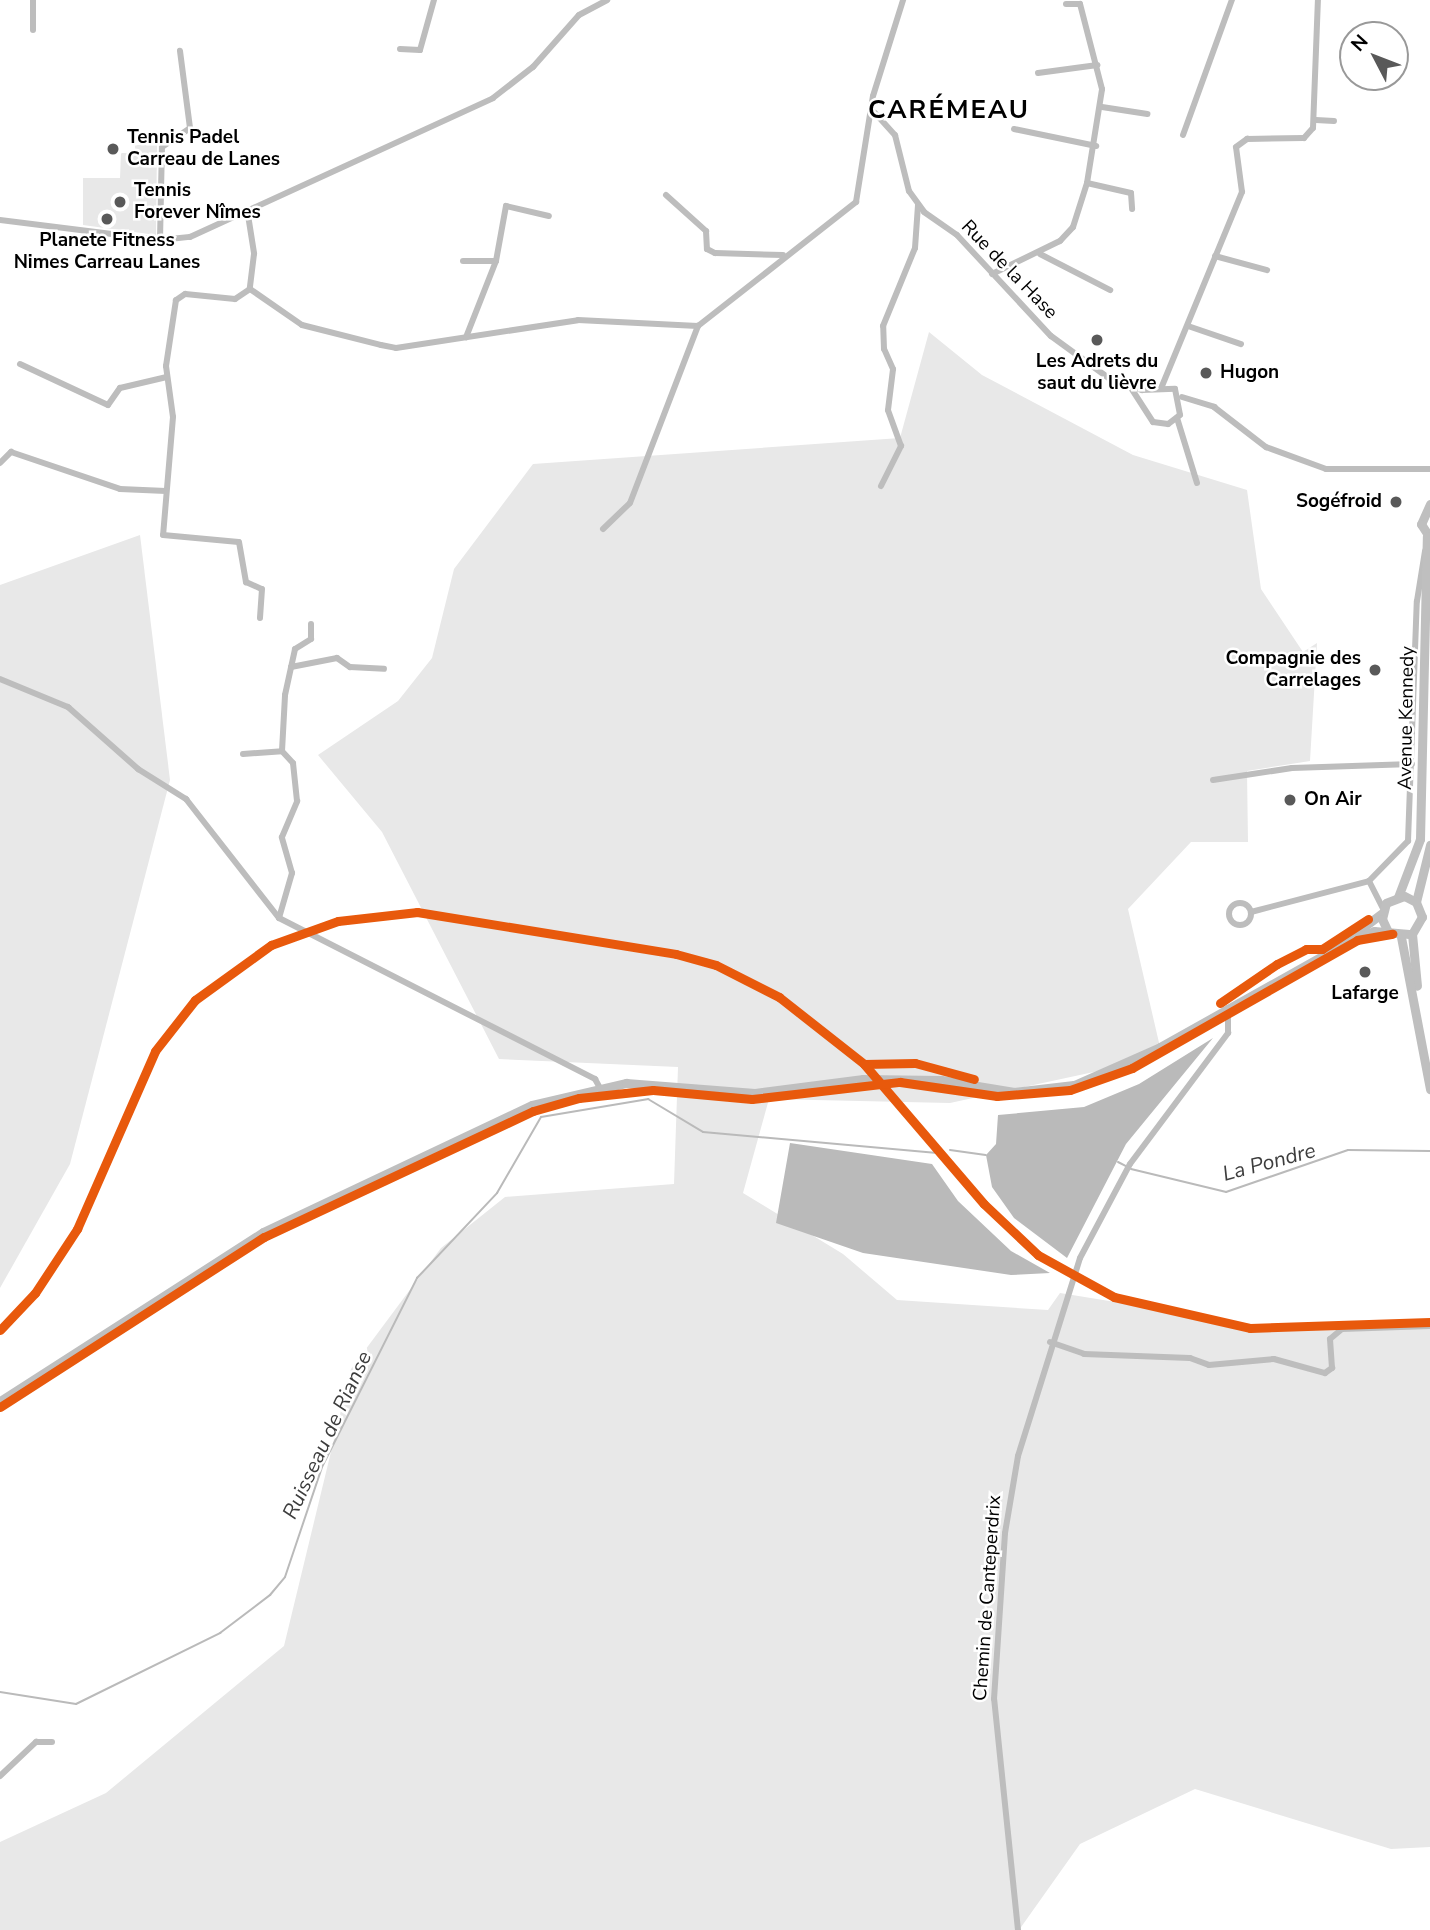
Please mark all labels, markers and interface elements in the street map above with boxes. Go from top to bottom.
north arrow [1339,21,1409,91]
text: N [1345,29,1374,57]
district label: CARÉMEAU [869,94,1029,126]
place label: Tennis Padel Carreau de Lanes [127,127,280,171]
marker: Tennis Padel Carreau de Lanes [105,141,121,157]
place label: Tennis Forever Nîmes [134,180,261,224]
marker: Tennis Forever Nîmes [112,194,128,210]
marker: Planete Fitness Nimes Carreau Lanes [99,211,115,227]
street label: Rue de la Hase [956,216,1062,324]
place label: Planete Fitness Nimes Carreau Lanes [14,230,200,274]
marker: Les Adrets du saut du lièvre [1089,332,1105,348]
place label: Les Adrets du saut du lièvre [1036,351,1158,395]
place label: Hugon [1220,362,1279,384]
marker: Hugon [1198,365,1214,381]
place label: Sogéfroid [1296,491,1382,513]
marker: Sogéfroid [1388,494,1404,510]
street label: Avenue Kennedy [1394,646,1420,790]
place label: Compagnie des Carrelages [1226,648,1361,692]
marker: Compagnie des Carrelages [1367,662,1383,678]
place label: On Air [1304,789,1362,811]
marker: On Air [1282,792,1298,808]
marker: Lafarge [1357,964,1373,980]
place label: Lafarge [1331,983,1399,1005]
water label: La Pondre [1220,1138,1318,1186]
water label: Ruisseau de Rianse [277,1347,377,1523]
street label: Chemin de Canteperdrix [969,1494,1007,1702]

